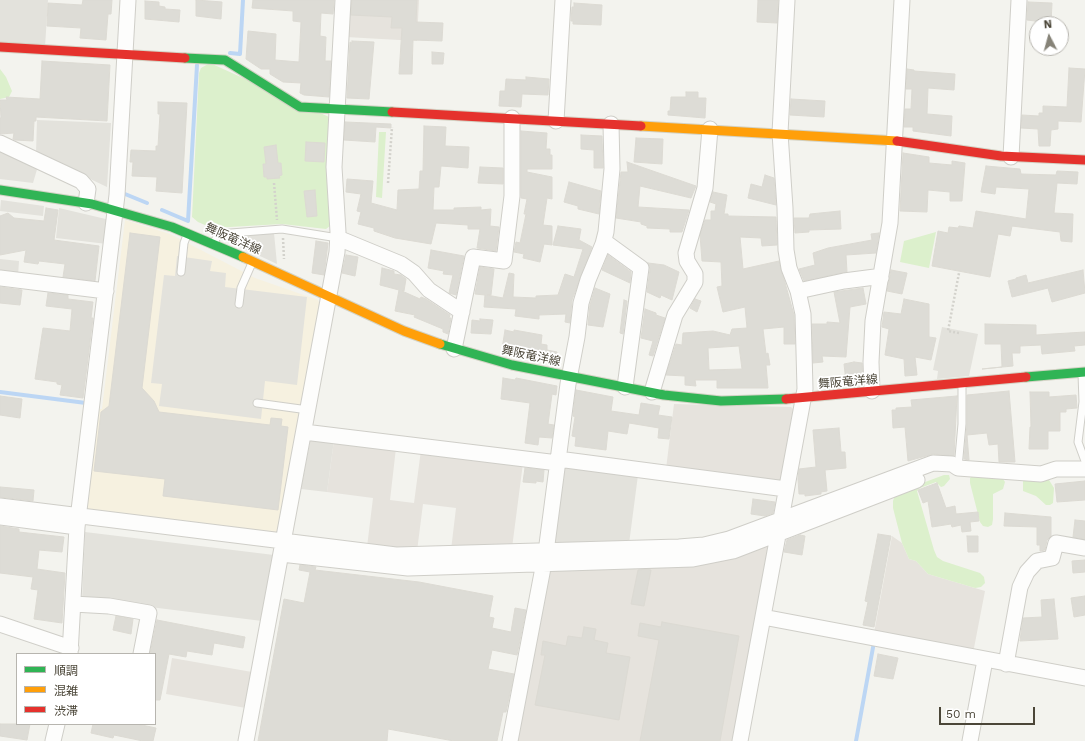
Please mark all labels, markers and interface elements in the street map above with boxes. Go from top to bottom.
north arrow [1029,16,1069,56]
text: N [1043,18,1053,31]
street label: 舞阪竜洋線 [203,220,263,258]
street label: 舞阪竜洋線 [500,343,562,369]
street label: 舞阪竜洋線 [817,372,879,392]
legend [16,653,156,725]
text: 順調 [54,664,78,678]
text: 混雑 [54,684,78,698]
scale bar [941,699,1037,725]
text: 渋滞 [54,704,78,718]
text: 50 m [946,707,976,721]

